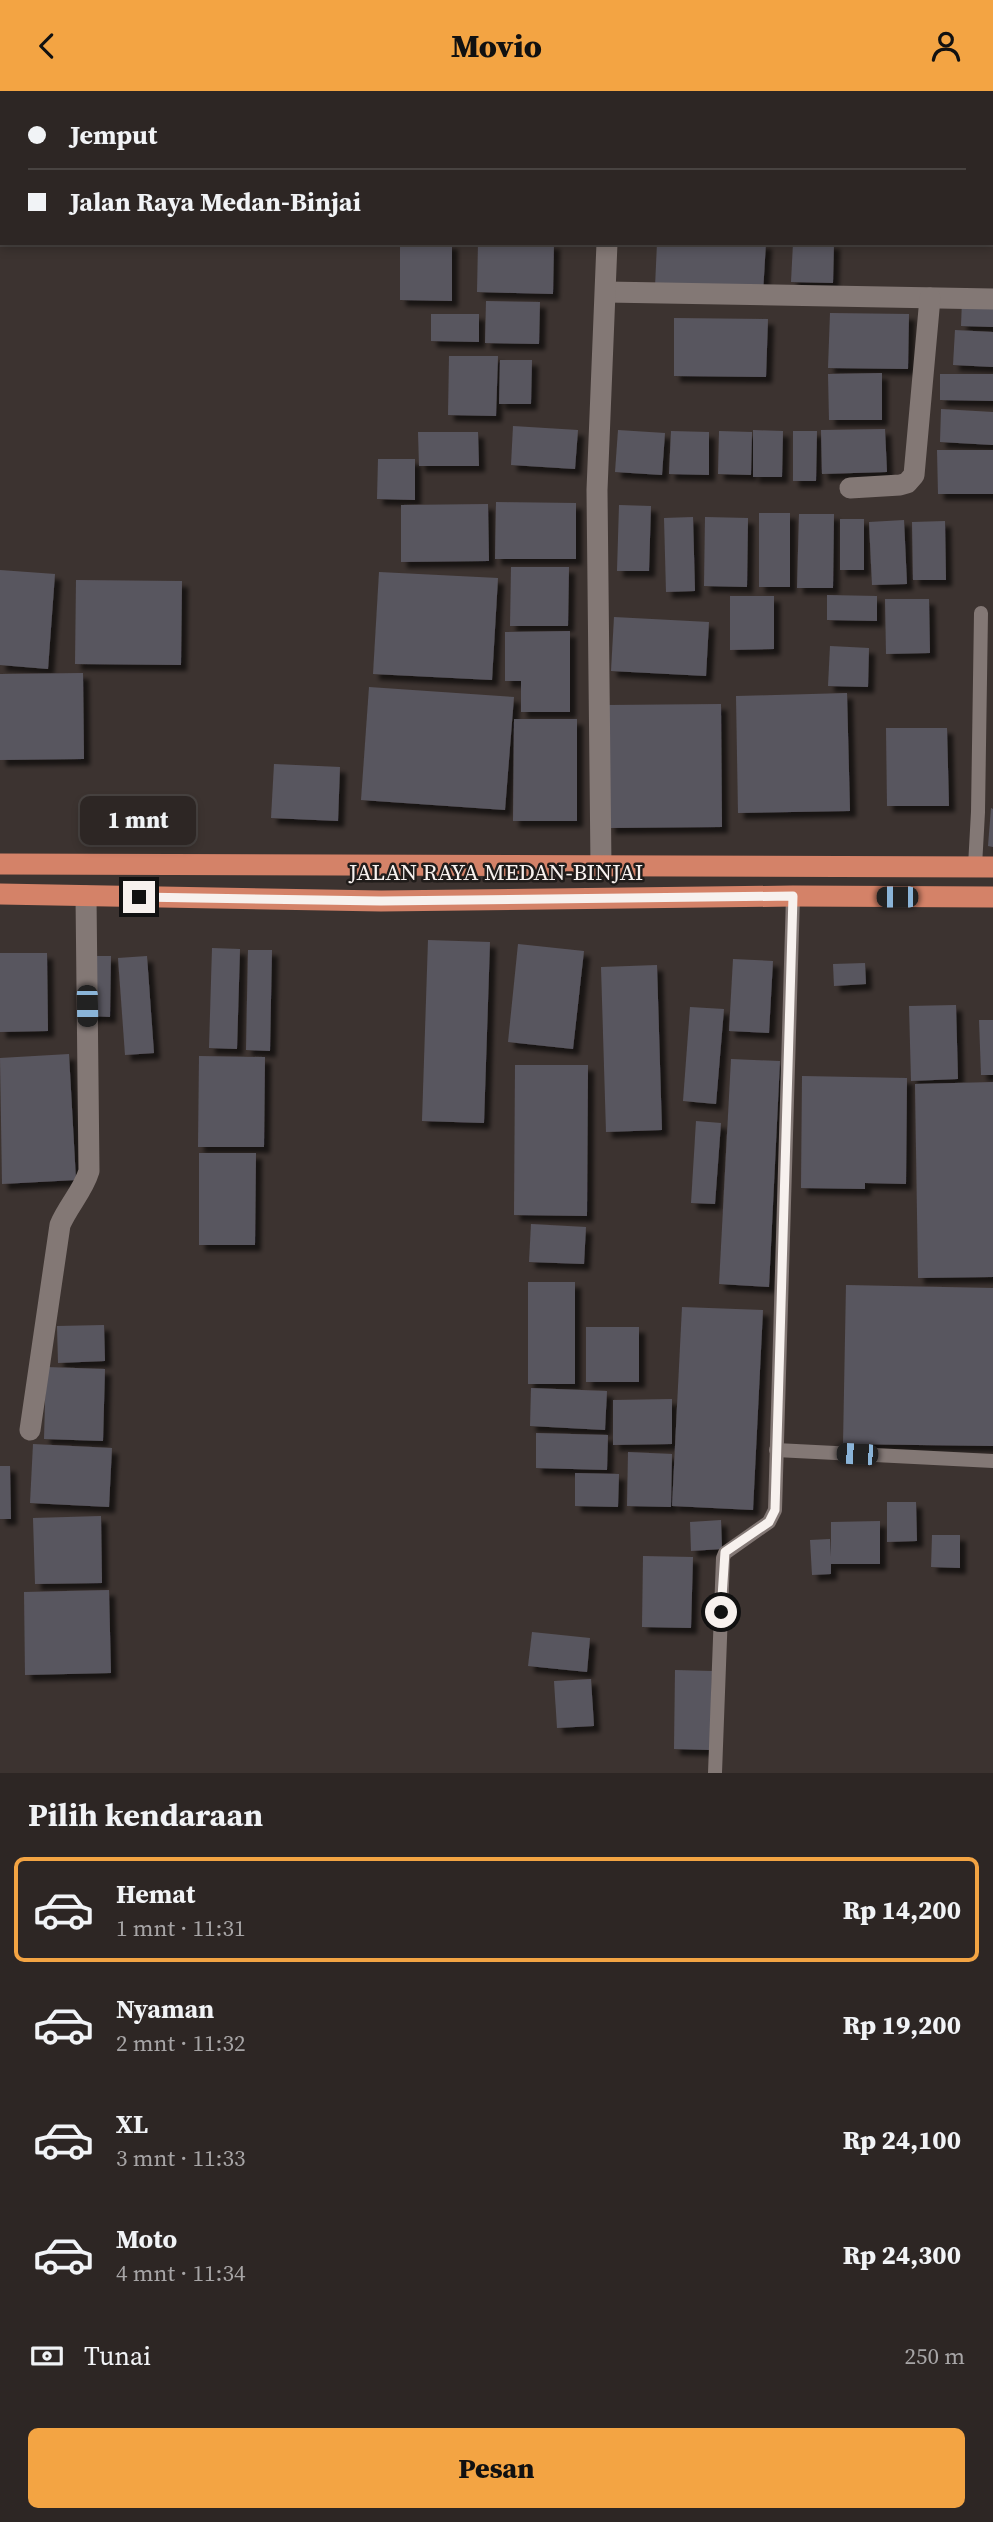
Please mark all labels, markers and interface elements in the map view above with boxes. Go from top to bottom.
text: Movio [451,24,542,68]
icon: back [28,27,66,65]
icon: person [927,27,965,65]
text: Jemput [70,117,157,153]
text: Jalan Raya Medan-Binjai [70,184,361,220]
callout: 1 mnt [81,795,197,845]
text: 1 mnt [108,804,168,836]
street label: JALAN RAYA MEDAN-BINJAI [348,856,643,888]
route end [123,881,155,913]
car [877,887,919,908]
car [77,985,98,1027]
car [836,1442,879,1466]
route start [705,1596,737,1628]
text: Pilih kendaraan [28,1793,263,1837]
text: Hemat [116,1876,195,1912]
icon: car [32,1878,95,1941]
text: Rp 14,200 [843,1892,961,1928]
text: 1 mnt · 11:31 [116,1912,245,1944]
text: Nyaman [116,1991,214,2027]
icon: car [32,1993,95,2056]
text: Rp 19,200 [843,2007,961,2043]
text: 2 mnt · 11:32 [116,2027,245,2059]
text: XL [116,2106,148,2142]
icon: car [32,2108,95,2171]
text: Rp 24,100 [843,2122,961,2158]
text: 3 mnt · 11:33 [116,2142,245,2174]
text: Moto [116,2221,177,2257]
icon: car [32,2223,95,2286]
text: Rp 24,300 [843,2237,961,2273]
text: 4 mnt · 11:34 [116,2257,245,2289]
icon: cash [28,2337,66,2375]
text: Tunai [84,2338,151,2374]
text: 250 m [904,2340,965,2372]
button: Pesan [28,2428,965,2508]

